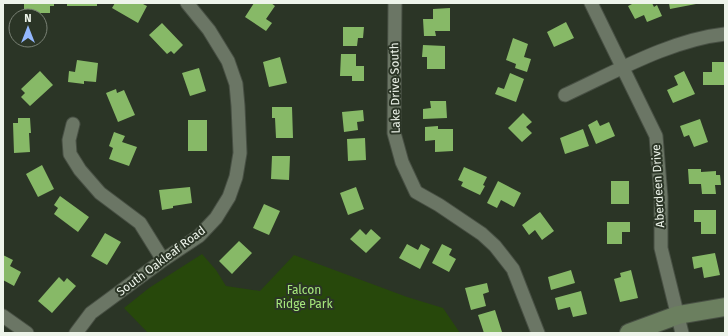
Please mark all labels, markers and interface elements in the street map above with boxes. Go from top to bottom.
north arrow [8,8,48,48]
text: N [24,12,32,25]
street label: Lake Drive South [387,42,403,134]
street label: Aberdeen Drive [649,144,667,228]
street label: South Oakleaf Road [114,223,208,299]
park label: Falcon Ridge Park [275,283,333,311]

